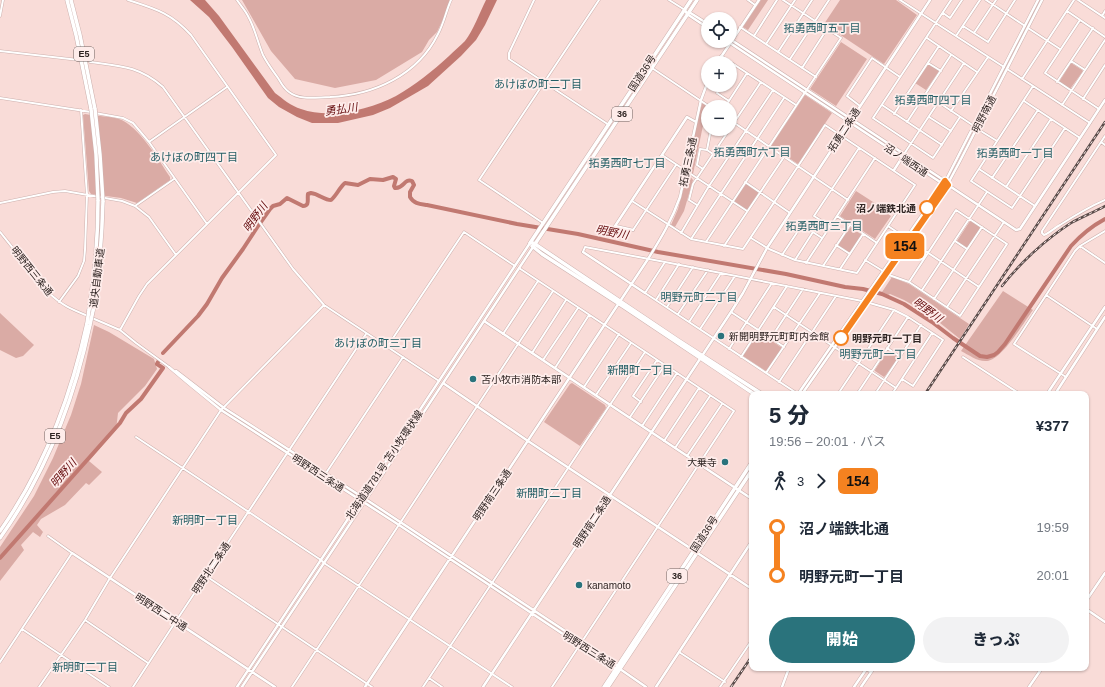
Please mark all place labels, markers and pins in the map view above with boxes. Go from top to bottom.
marker: 沼ノ端鉄北通 [919,200,935,216]
place label: 沼ノ端鉄北通 [856,203,916,214]
marker: 明野元町一丁目 [833,330,849,346]
marker: 新開明野元町町内会館 [716,331,726,341]
place label: 新開明野元町町内会館 [729,331,829,342]
place label: 明野元町一丁目 [852,333,922,344]
marker: 苫小牧市消防本部 [468,374,478,384]
place label: 苫小牧市消防本部 [481,374,561,385]
place label: 大乗寺 [687,457,717,468]
marker: 大乗寺 [720,457,730,467]
marker: kanamoto [574,580,584,590]
place label: kanamoto [587,580,631,591]

